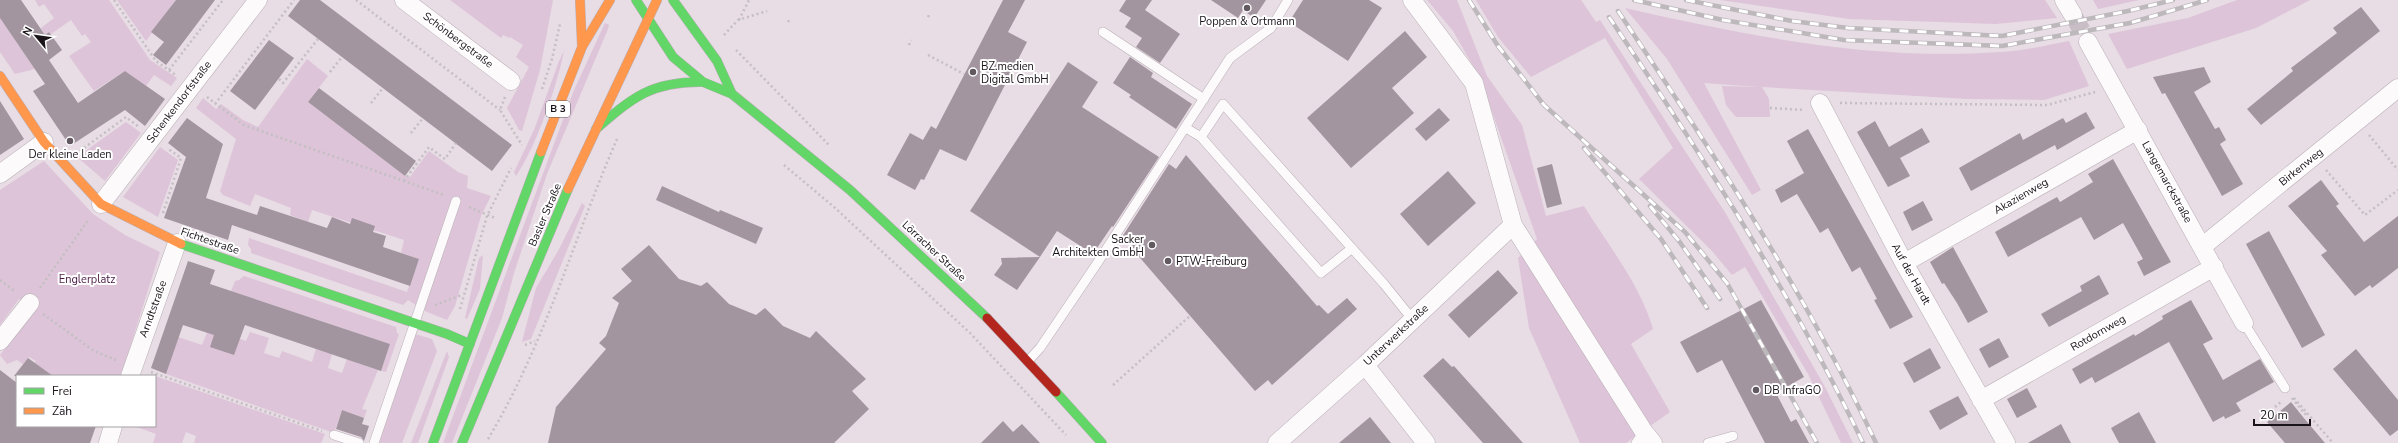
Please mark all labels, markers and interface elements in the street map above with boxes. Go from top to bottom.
marker: Poppen & Ortmann [1242,3,1252,13]
street label: Schönbergstraße [420,9,496,71]
place label: Poppen & Ortmann [1199,14,1295,29]
north arrow [16,16,56,56]
text: N [19,24,36,39]
street label: Schenkendorfstraße [143,58,215,146]
place label: BZ.medien Digital GmbH [981,59,1049,87]
marker: BZ.medien Digital GmbH [968,67,978,77]
road number: B 3 [546,101,570,117]
marker: Der kleine Laden [65,136,75,146]
street label: Langemarckstraße [2138,138,2196,226]
street label: Birkenweg [2276,145,2326,189]
place label: Der kleine Laden [28,147,112,162]
street label: Akazienweg [1991,174,2051,218]
street label: Basler Straße [525,181,565,249]
street label: Lörracher Straße [899,217,969,285]
street label: Fichtestraße [179,224,241,258]
place label: Sacker Architekten GmbH [1052,232,1144,260]
marker: Sacker Architekten GmbH [1147,240,1157,250]
street label: Auf der Hardt [1888,241,1934,308]
place label: PTW-Freiburg [1176,254,1247,269]
marker: PTW-Freiburg [1163,256,1173,266]
park label: Englerplatz [59,272,115,287]
street label: Arndtstraße [136,278,170,340]
street label: Unterwerkstraße [1360,301,1432,369]
street label: Rotdornweg [2068,311,2128,355]
legend [16,375,156,427]
text: Frei [52,383,72,399]
place label: DB InfraGO [1764,383,1821,398]
marker: DB InfraGO [1751,385,1761,395]
scale bar [2254,401,2310,427]
text: Zäh [52,403,72,419]
text: 20 m [2260,407,2288,423]

